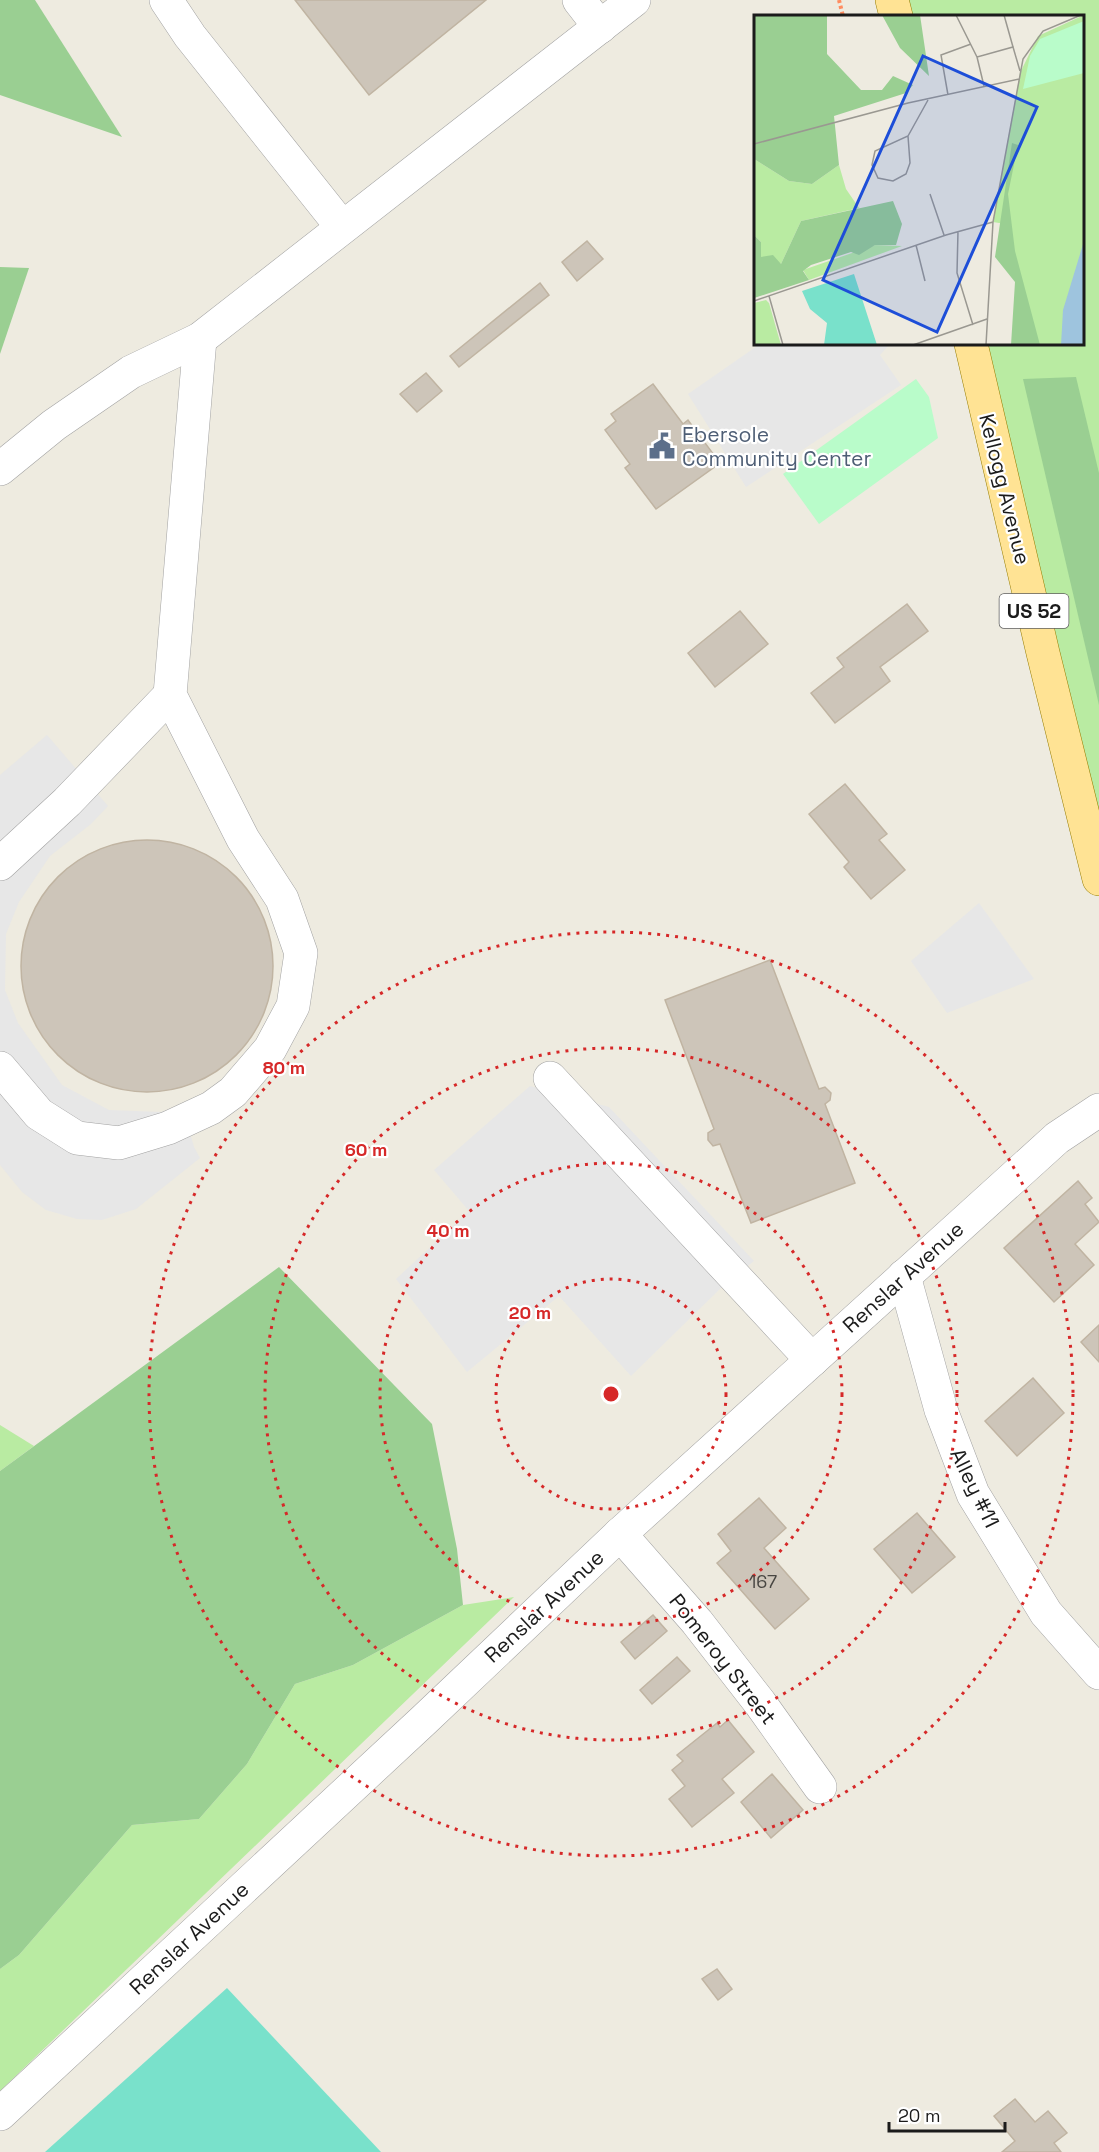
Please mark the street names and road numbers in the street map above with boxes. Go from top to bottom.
street label: Kellogg Avenue [973,411,1037,567]
road number: US 52 [1000,594,1068,628]
street label: Renslar Avenue [837,1215,969,1339]
street label: Alley #11 [944,1444,1006,1532]
street label: Renslar Avenue [478,1544,610,1668]
street label: Pomeroy Street [664,1588,782,1730]
street label: Renslar Avenue [123,1876,255,2000]

